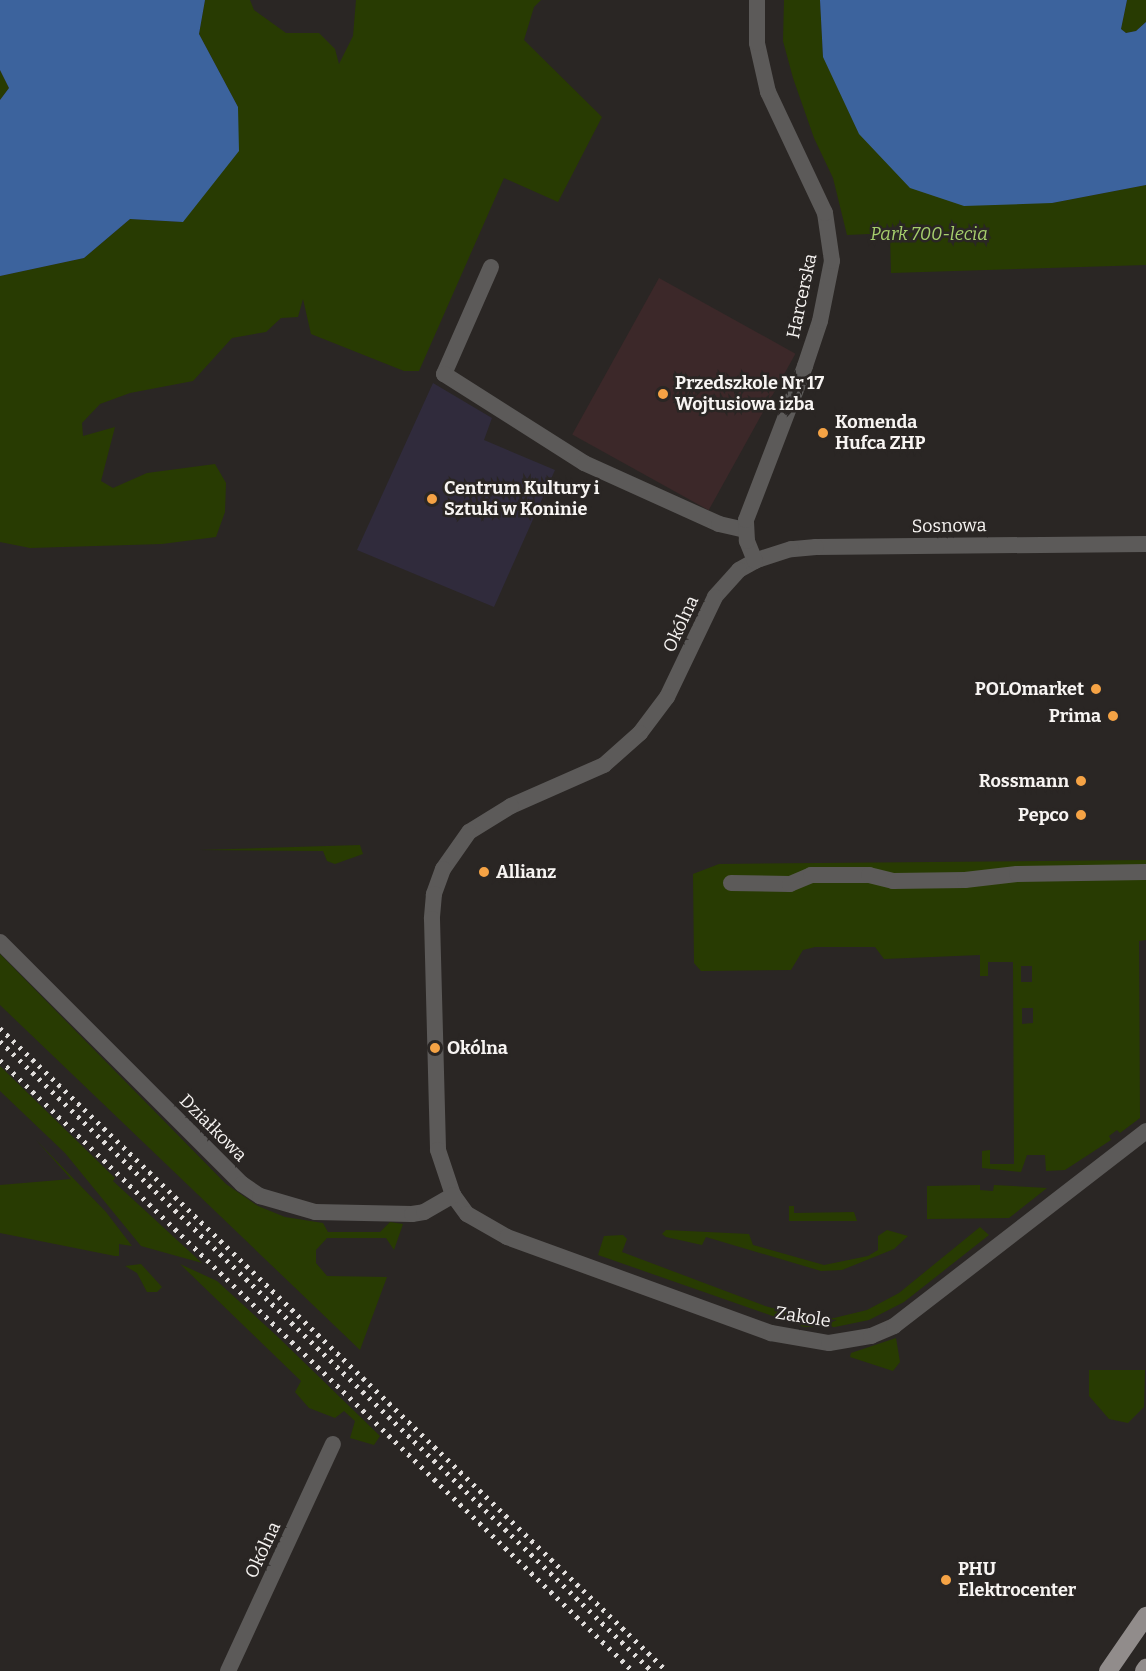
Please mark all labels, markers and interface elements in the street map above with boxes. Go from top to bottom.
park label: Park 700-lecia [870,223,988,245]
street label: Harcerska [782,252,822,340]
place label: Przedszkole Nr 17 Wojtusiowa izba [675,373,824,416]
marker: Przedszkole Nr 17 Wojtusiowa izba [656,387,670,401]
place label: Komenda Hufca ZHP [835,412,926,454]
marker: Komenda Hufca ZHP [816,426,830,440]
place label: Centrum Kultury i Sztuki w Koninie [444,478,599,520]
marker: Centrum Kultury i Sztuki w Koninie [425,492,439,506]
street label: Sosnowa [911,515,987,537]
street label: Okólna [659,592,703,656]
place label: POLOmarket [975,678,1084,700]
marker: POLOmarket [1089,682,1103,696]
place label: Prima [1049,705,1101,727]
marker: Prima [1106,709,1120,723]
place label: Rossmann [979,770,1069,792]
marker: Rossmann [1074,774,1088,788]
place label: Pepco [1018,804,1069,826]
marker: Pepco [1074,808,1088,822]
place label: Allianz [496,861,556,883]
marker: Allianz [477,865,491,879]
place label: Okólna [447,1037,508,1059]
marker: Okólna [428,1041,442,1055]
street label: Działkowa [175,1090,251,1166]
street label: Zakole [774,1302,832,1332]
street label: Okólna [241,1518,285,1582]
place label: PHU Elektrocenter [958,1559,1076,1602]
marker: PHU Elektrocenter [939,1573,953,1587]

